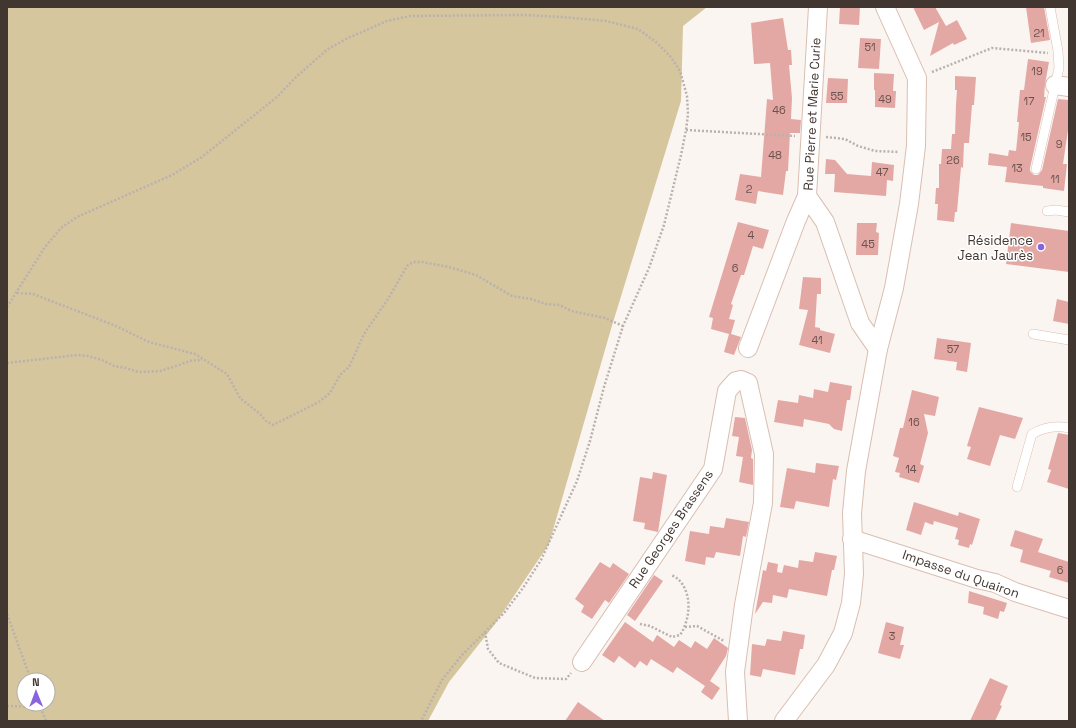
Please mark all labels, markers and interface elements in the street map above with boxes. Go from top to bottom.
house number: 21 [1033,26,1045,40]
street label: Rue Pierre et Marie Curie [800,37,824,191]
house number: 51 [864,40,876,54]
house number: 19 [1031,64,1043,78]
house number: 55 [830,89,844,103]
house number: 49 [878,92,892,106]
house number: 17 [1024,94,1034,108]
house number: 46 [772,103,786,117]
house number: 15 [1020,130,1032,144]
house number: 9 [1056,137,1063,151]
house number: 48 [768,148,782,162]
house number: 26 [946,153,960,167]
house number: 13 [1011,161,1023,175]
house number: 47 [876,165,888,179]
house number: 11 [1050,172,1060,186]
house number: 2 [746,182,753,196]
house number: 4 [748,228,755,242]
place label: Résidence Jean Jaurès [957,232,1033,264]
house number: 45 [861,237,875,251]
marker: Résidence Jean Jaurès [1036,242,1046,252]
house number: 6 [732,261,739,275]
house number: 41 [811,333,823,347]
house number: 57 [947,342,959,356]
house number: 16 [908,415,920,429]
house number: 14 [905,462,917,476]
street label: Rue Georges Brassens [625,466,717,592]
street label: Impasse du Quairon [900,546,1022,602]
house number: 6 [1057,563,1064,577]
house number: 3 [889,629,896,643]
north arrow [16,672,56,712]
text: N [32,675,40,689]

